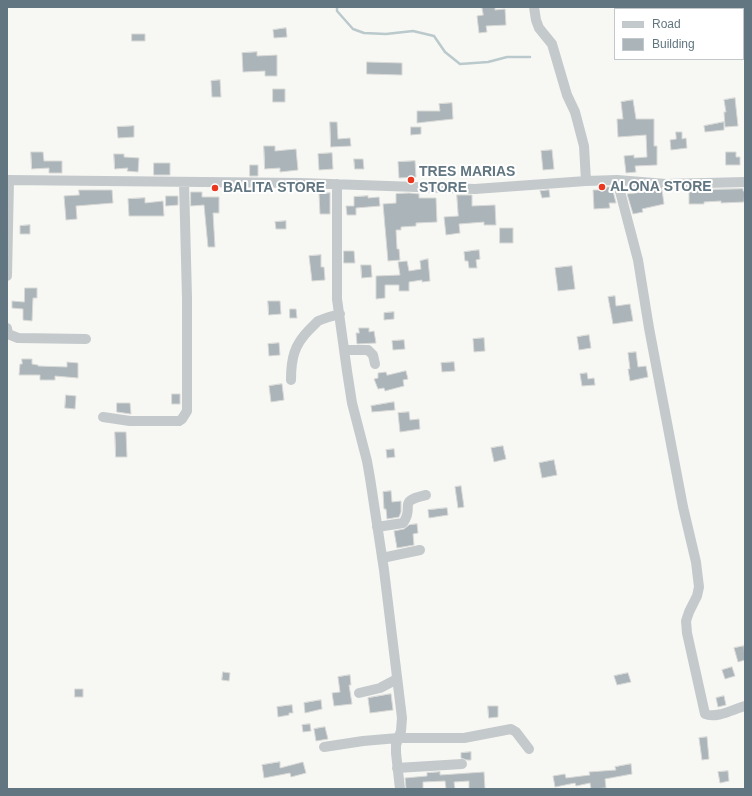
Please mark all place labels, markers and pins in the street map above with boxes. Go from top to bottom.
place label: TRES MARIAS STORE [419,164,515,196]
marker: TRES MARIAS STORE [406,175,416,185]
place label: ALONA STORE [610,179,712,195]
place label: BALITA STORE [223,180,325,196]
marker: ALONA STORE [597,182,607,192]
marker: BALITA STORE [210,183,220,193]

